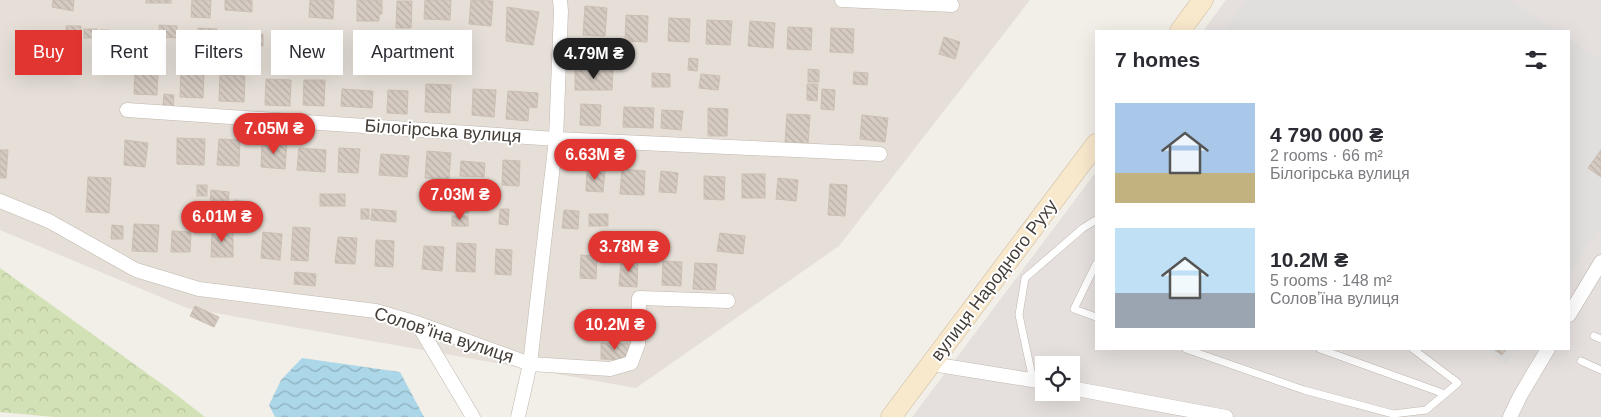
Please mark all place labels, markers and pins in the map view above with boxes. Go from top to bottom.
pin: 4.79M ₴ [548,38,640,80]
pin: 7.05M ₴ [228,112,320,155]
pin: 6.63M ₴ [549,138,641,181]
pin: 7.03M ₴ [414,178,506,221]
pin: 6.01M ₴ [176,200,268,243]
pin: 3.78M ₴ [583,230,675,273]
pin: 10.2M ₴ [569,308,661,351]

